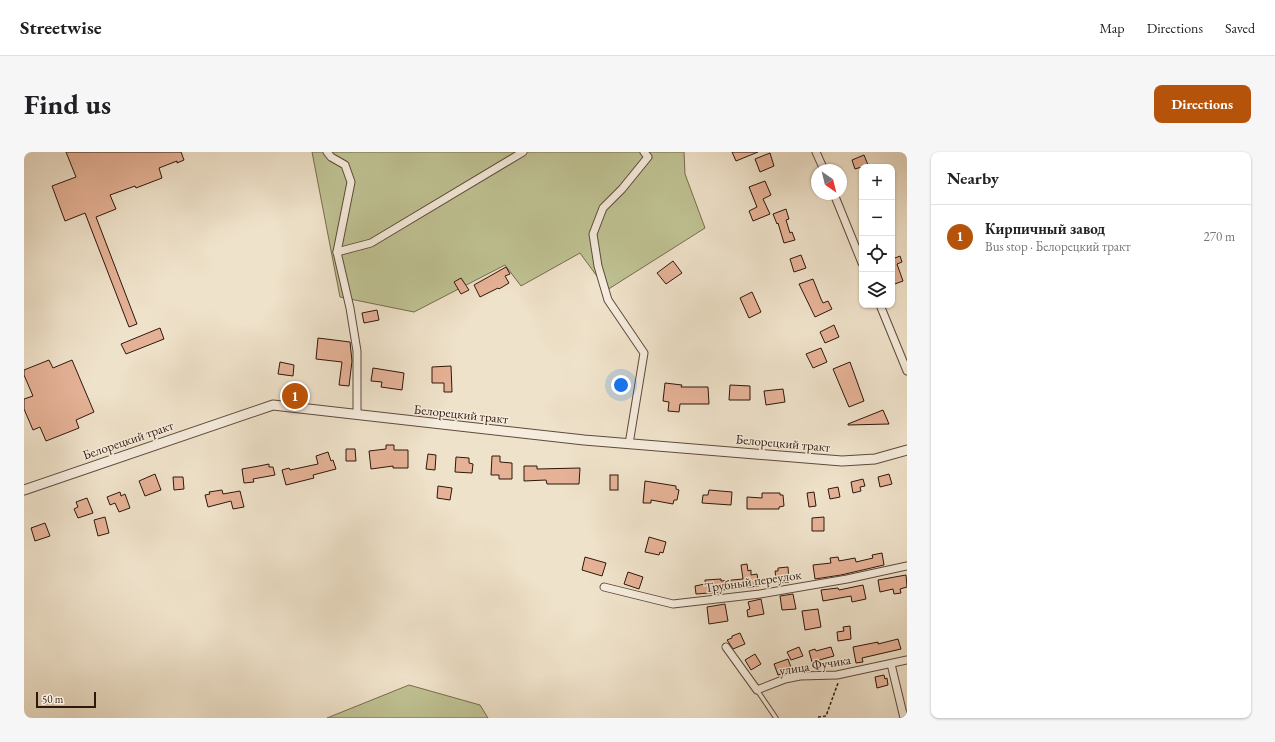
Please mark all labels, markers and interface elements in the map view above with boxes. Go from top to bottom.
text: Streetwise [20,15,102,40]
text: Map [1099,19,1125,37]
text: Directions [1147,19,1203,37]
text: Saved [1225,19,1255,37]
button: Directions [1154,85,1251,123]
text: Find us [24,86,111,122]
north arrow [811,164,847,200]
map controls [859,164,895,308]
button: + [859,164,895,200]
text: Nearby [947,167,999,189]
button: − [859,200,895,236]
text: Кирпичный завод [985,219,1105,238]
text: 1 [957,228,963,245]
text: 270 m [1204,228,1235,245]
button: locate [859,236,895,272]
text: Bus stop · Белорецкий тракт [985,238,1131,255]
button: layers [859,272,895,308]
your location [611,375,631,395]
pin: 1 [282,381,308,411]
street label: Белорецкий тракт [413,401,510,427]
street label: Белорецкий тракт [80,416,176,463]
street label: Белорецкий тракт [735,430,832,456]
street label: Трубный переулок [704,566,803,596]
street label: улица Фучика [778,651,853,679]
scale bar [36,690,96,709]
text: 50 m [42,692,63,706]

